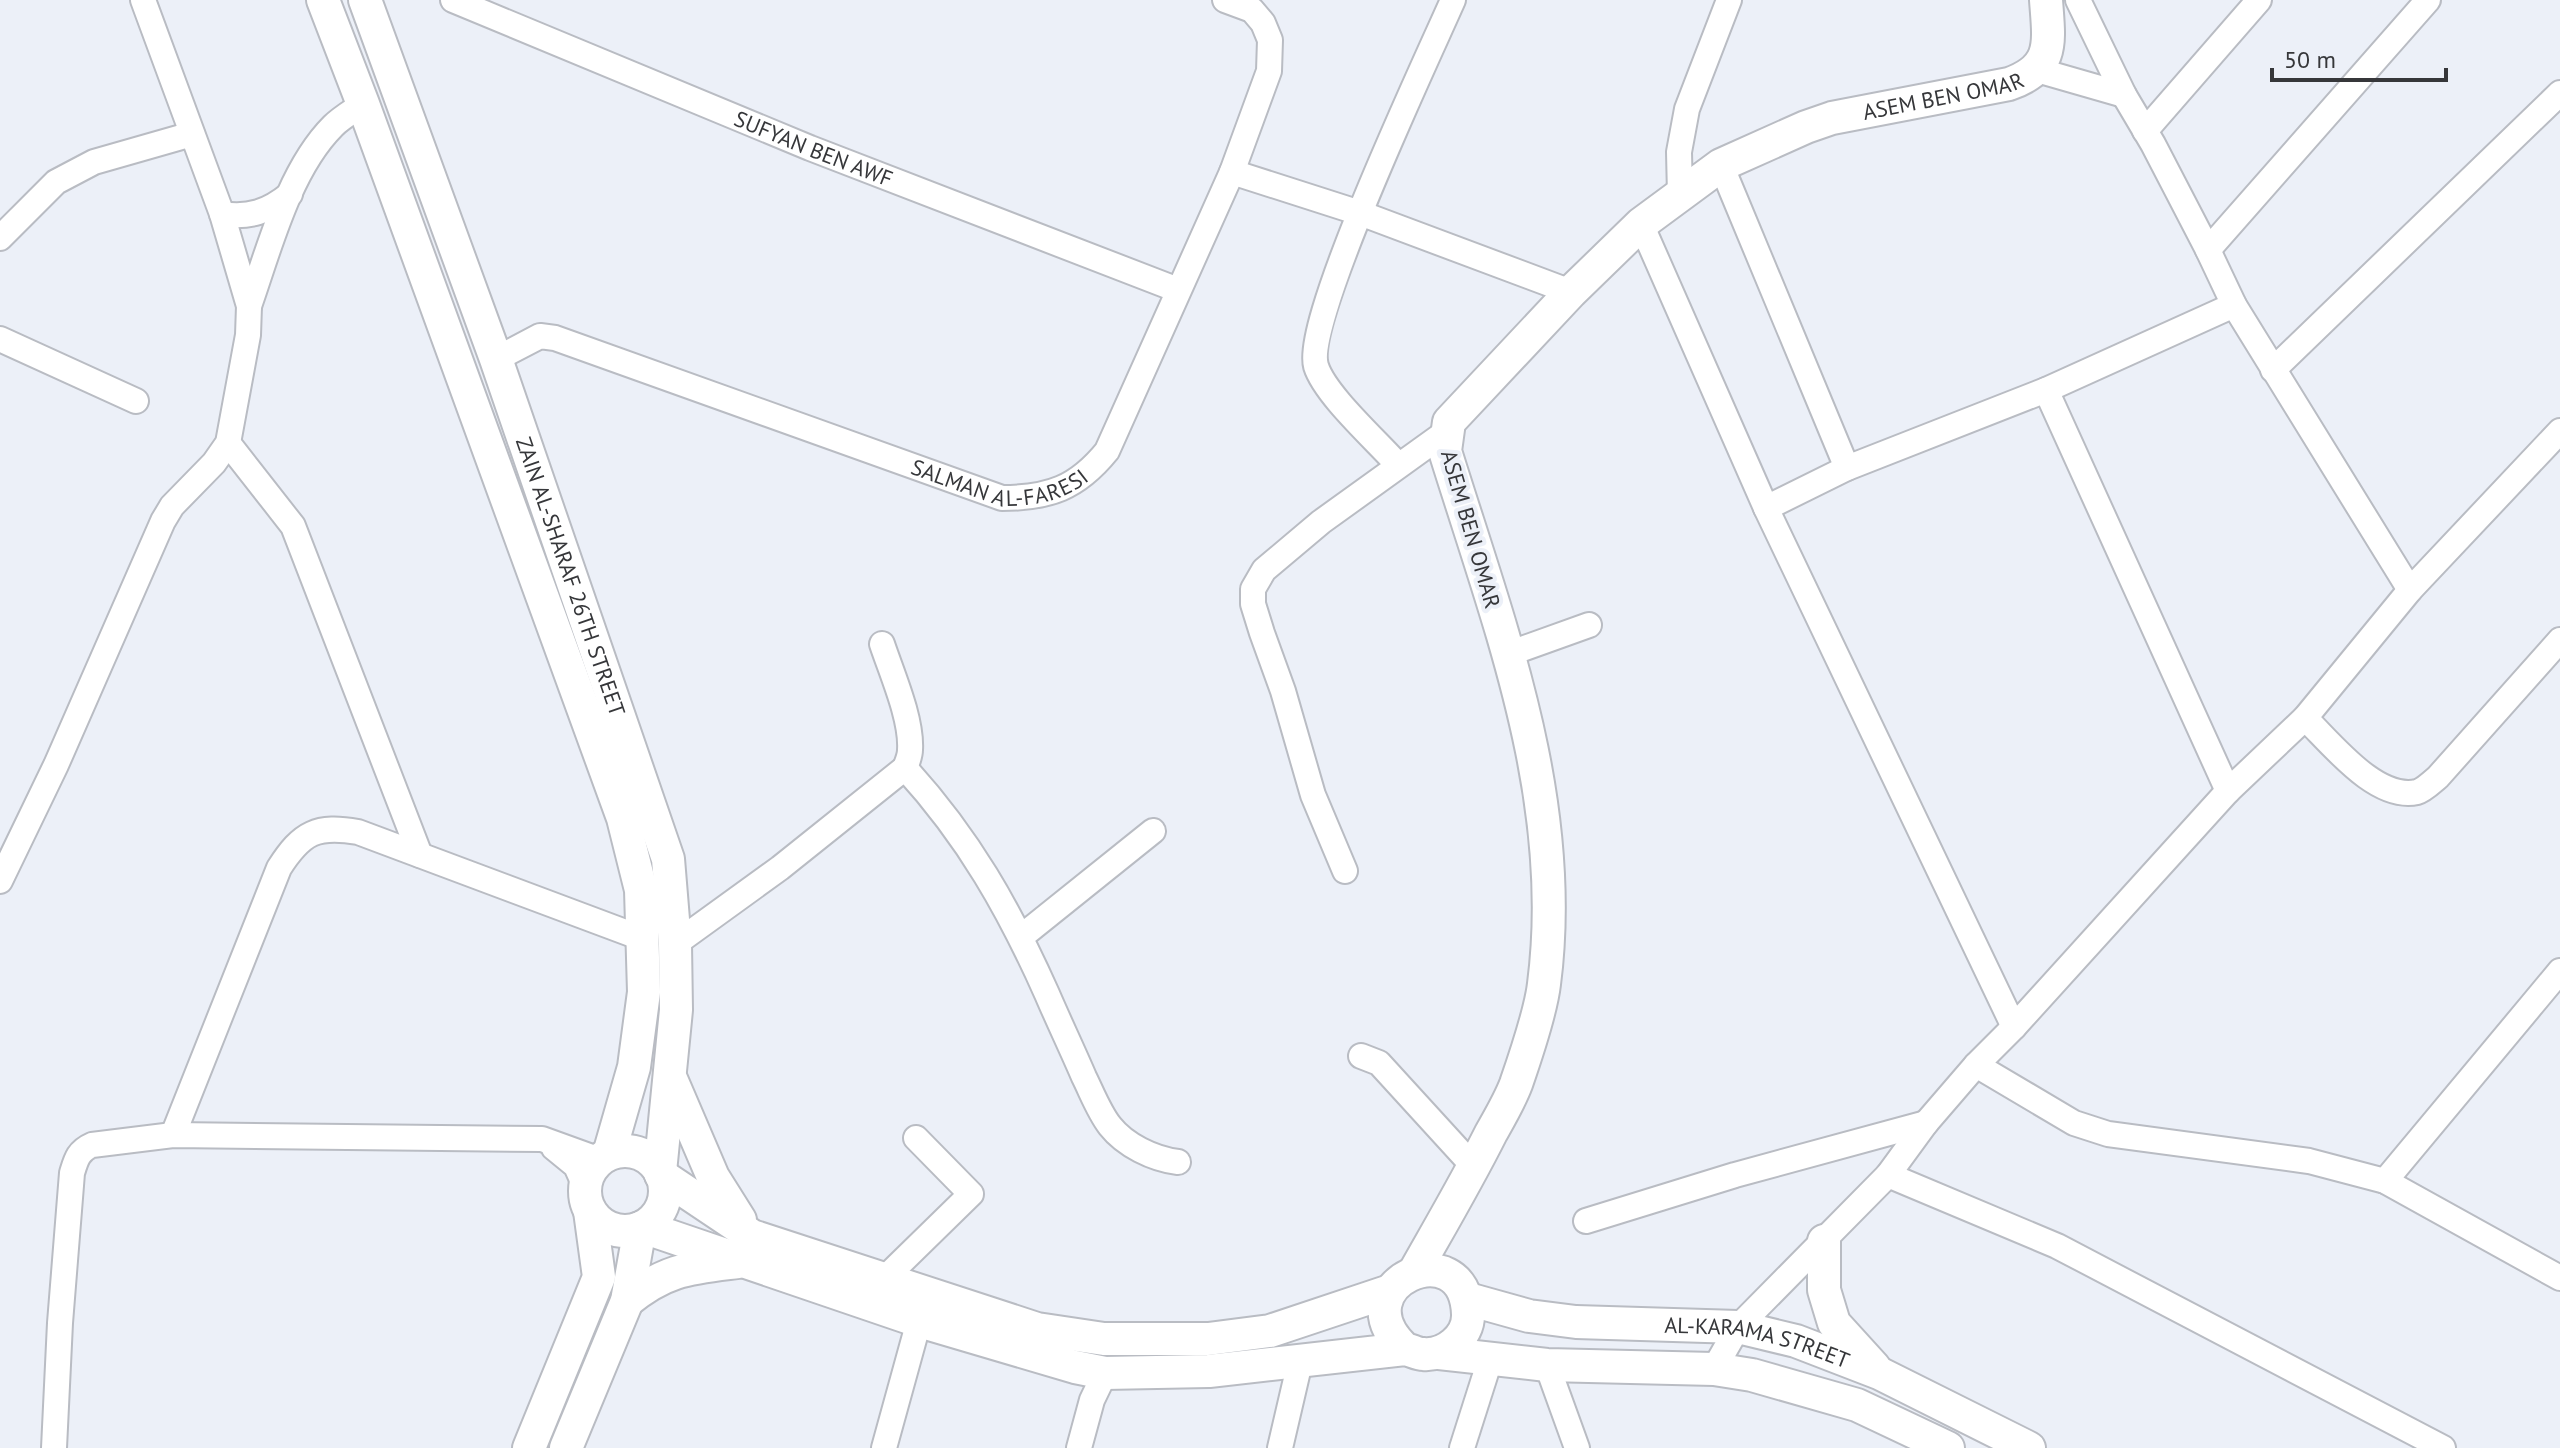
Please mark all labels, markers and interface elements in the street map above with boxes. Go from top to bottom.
scale bar [2272,32,2446,82]
text: 50 m [2284,44,2336,75]
street label: ASEM BEN OMAR [1860,66,2028,126]
street label: SUFYAN BEN AWF [730,104,897,193]
street label: ZAIN AL-SHARAF 26TH STREET [510,433,632,719]
street label: ASEM BEN OMAR [1435,447,1507,611]
street label: SALMAN AL-FARESI [905,448,1091,480]
text: SALMAN AL-FARESI [907,453,1094,512]
street label: AL-KARAMA STREET [1664,1311,1854,1374]

